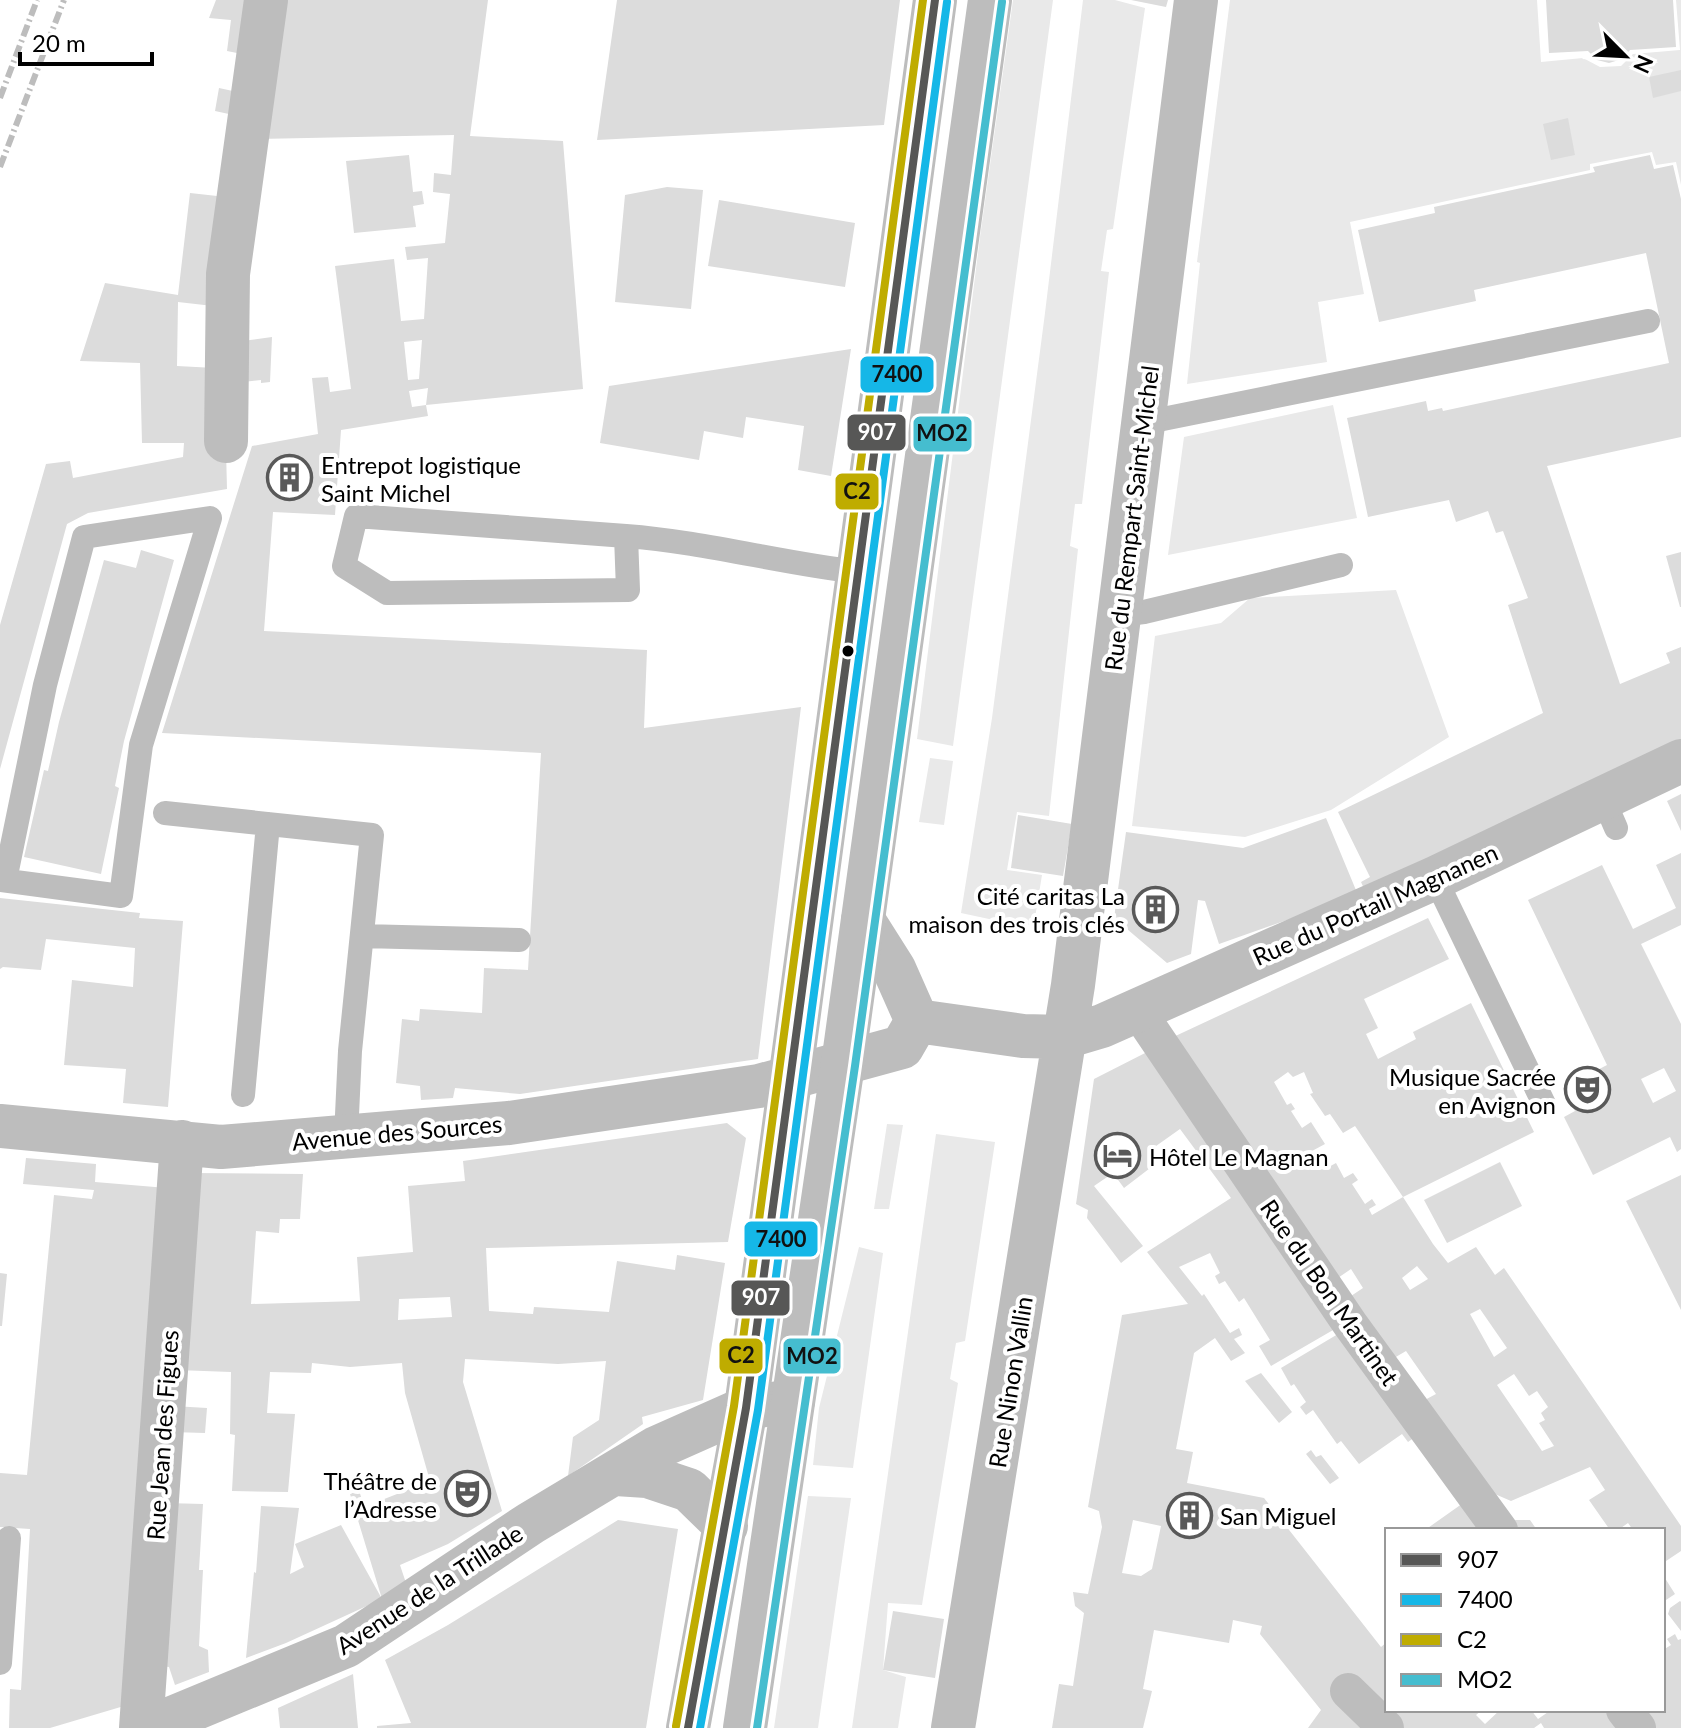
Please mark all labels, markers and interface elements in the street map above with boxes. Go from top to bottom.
scale bar [20,16,152,66]
north arrow [1585,16,1665,96]
text: 20 m [32,28,86,57]
text: N [1628,51,1660,78]
line badge: 7400 [859,355,935,394]
text: 7400 [871,360,923,387]
street label: Rue du Rempart Saint-Michel [1098,364,1164,672]
line badge: 907 [846,413,907,452]
line badge: MO2 [912,415,973,453]
text: 907 [858,418,896,445]
text: MO2 [916,419,968,446]
place label: Entrepot logistique Saint Michel [321,450,521,507]
building icon: Entrepot logistique Saint Michel [266,454,314,502]
line badge: C2 [834,472,880,511]
text: C2 [843,477,871,504]
unlabelled marker [840,643,856,659]
street label: Rue du Portail Magnanen [1248,837,1502,971]
place label: Cité caritas La maison des trois clés [908,881,1125,938]
building icon: Cité caritas La maison des trois clés [1132,885,1180,933]
place label: Musique Sacrée en Avignon [1389,1062,1556,1119]
theatre icon: Musique Sacrée en Avignon [1563,1066,1611,1114]
street label: Avenue des Sources [291,1108,503,1156]
hotel icon: Hôtel Le Magnan [1094,1132,1142,1180]
place label: Hôtel Le Magnan [1149,1142,1329,1171]
street label: Rue du Bon Martinet [1255,1194,1405,1391]
line badge: 7400 [743,1220,819,1258]
text: 7400 [755,1225,807,1252]
line badge: 907 [730,1279,791,1317]
text: 907 [742,1283,780,1310]
street label: Rue Ninon Vallin [982,1294,1038,1470]
street label: Rue Jean des Figues [140,1329,184,1541]
line badge: C2 [718,1337,764,1375]
line badge: MO2 [782,1337,842,1375]
text: C2 [727,1341,755,1368]
text: MO2 [786,1342,838,1369]
place label: Théâtre de l’Adresse [323,1466,437,1523]
theatre icon: Théâtre de l’Adresse [444,1470,492,1518]
building icon: San Miguel [1165,1491,1213,1539]
place label: San Miguel [1220,1501,1336,1530]
street label: Avenue de la Trillade [330,1518,528,1660]
legend [1385,1528,1665,1712]
text: 907 [1457,1544,1499,1573]
text: 7400 [1457,1584,1513,1613]
text: C2 [1457,1624,1487,1653]
text: MO2 [1457,1664,1512,1693]

